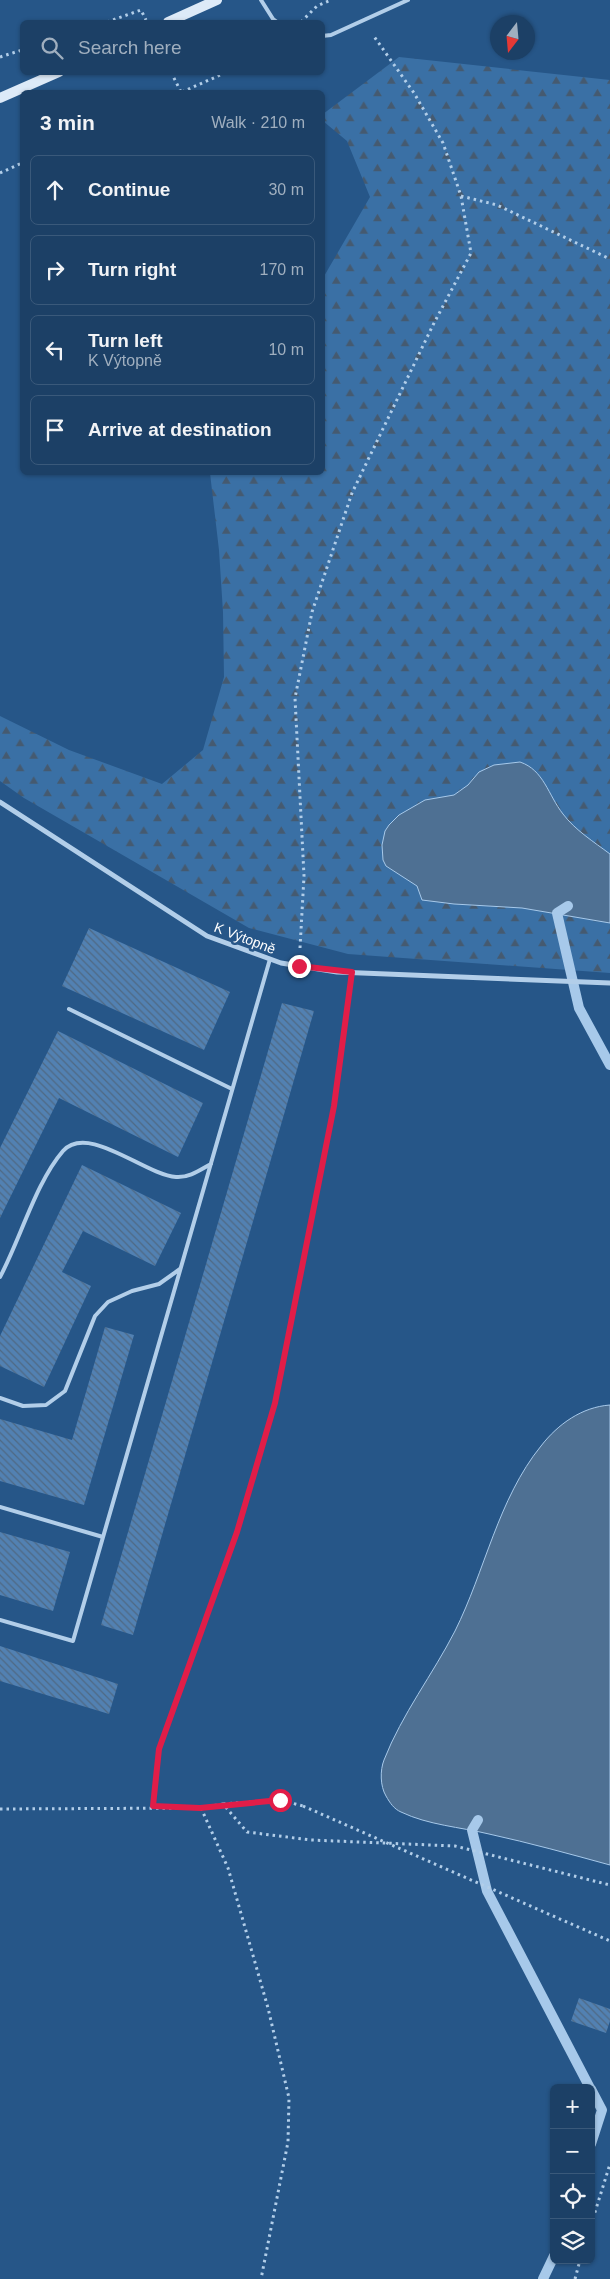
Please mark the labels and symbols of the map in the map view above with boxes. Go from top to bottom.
north arrow [490,15,535,60]
street label: K Výtopně [212,919,278,957]
route end [288,955,311,978]
route start [269,1789,292,1812]

